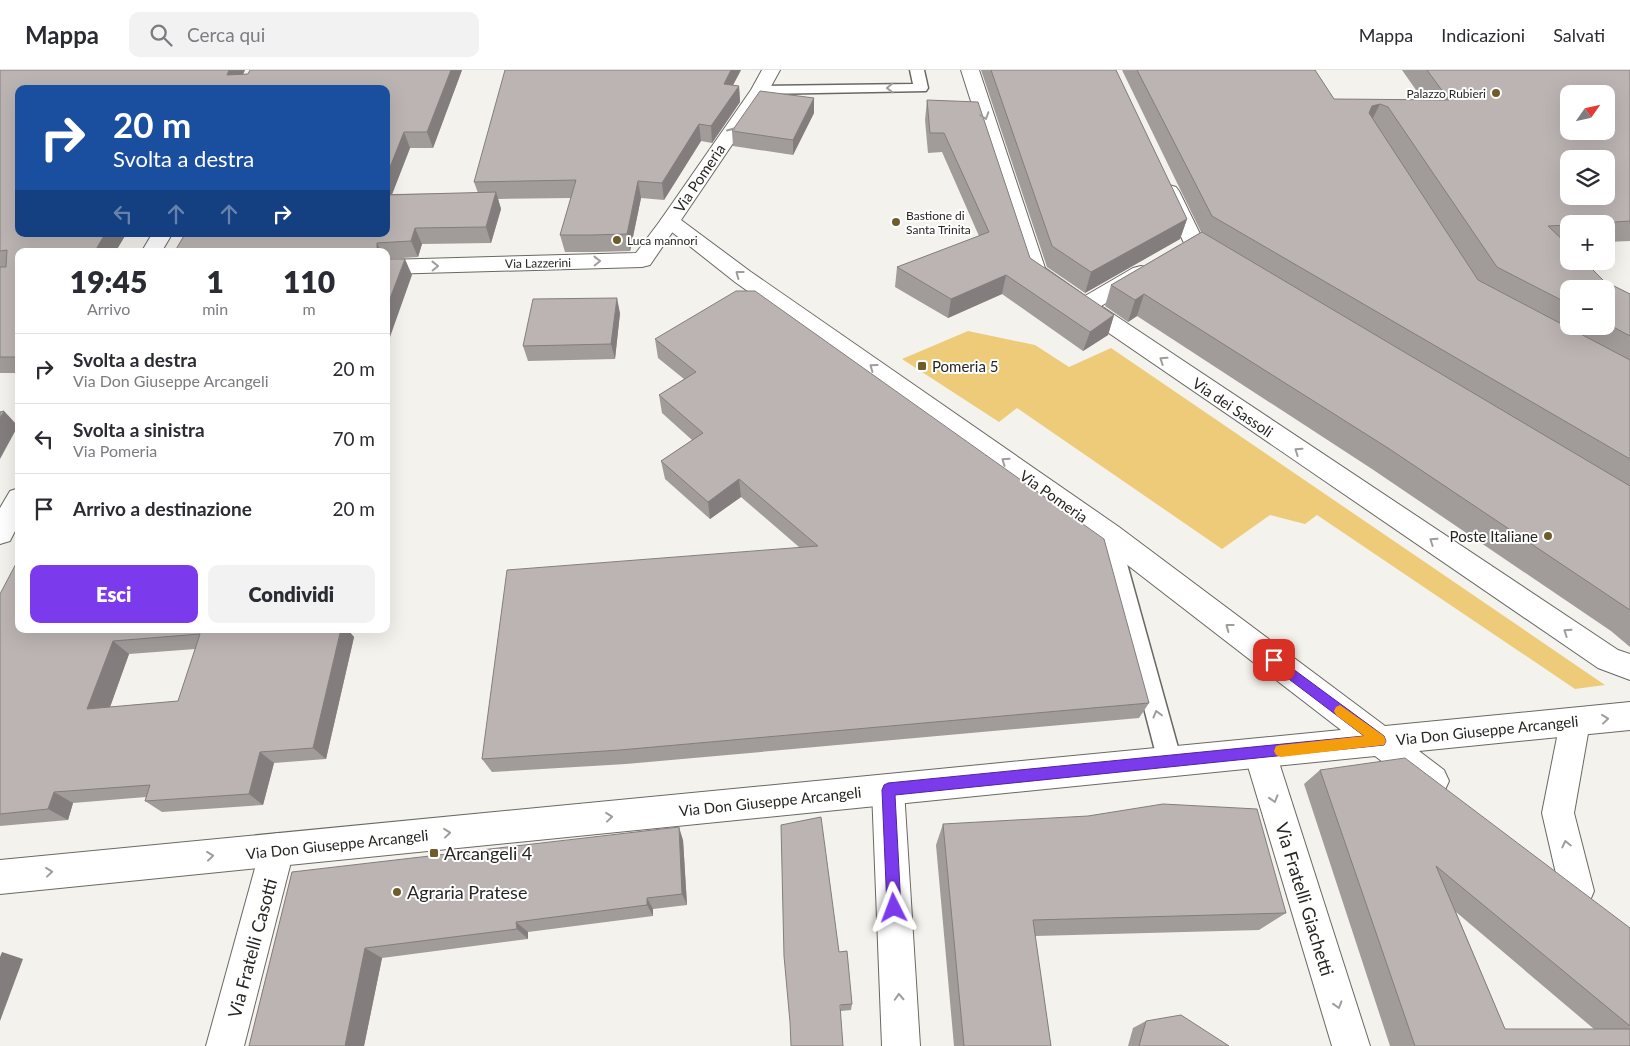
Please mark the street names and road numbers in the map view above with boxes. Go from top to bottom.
street label: Via Pomeria [669,140,729,216]
street label: Via Lazzerini [505,255,571,271]
street label: Via dei Sassoli [1189,374,1277,440]
street label: Via Pomeria [1017,466,1091,526]
street label: Via Don Giuseppe Arcangeli [1395,711,1579,749]
street label: Via Don Giuseppe Arcangeli [678,782,862,820]
street label: Via Fratelli Giachetti [1271,820,1339,978]
street label: Via Don Giuseppe Arcangeli [245,825,429,863]
street label: Via Fratelli Casotti [223,876,281,1020]

